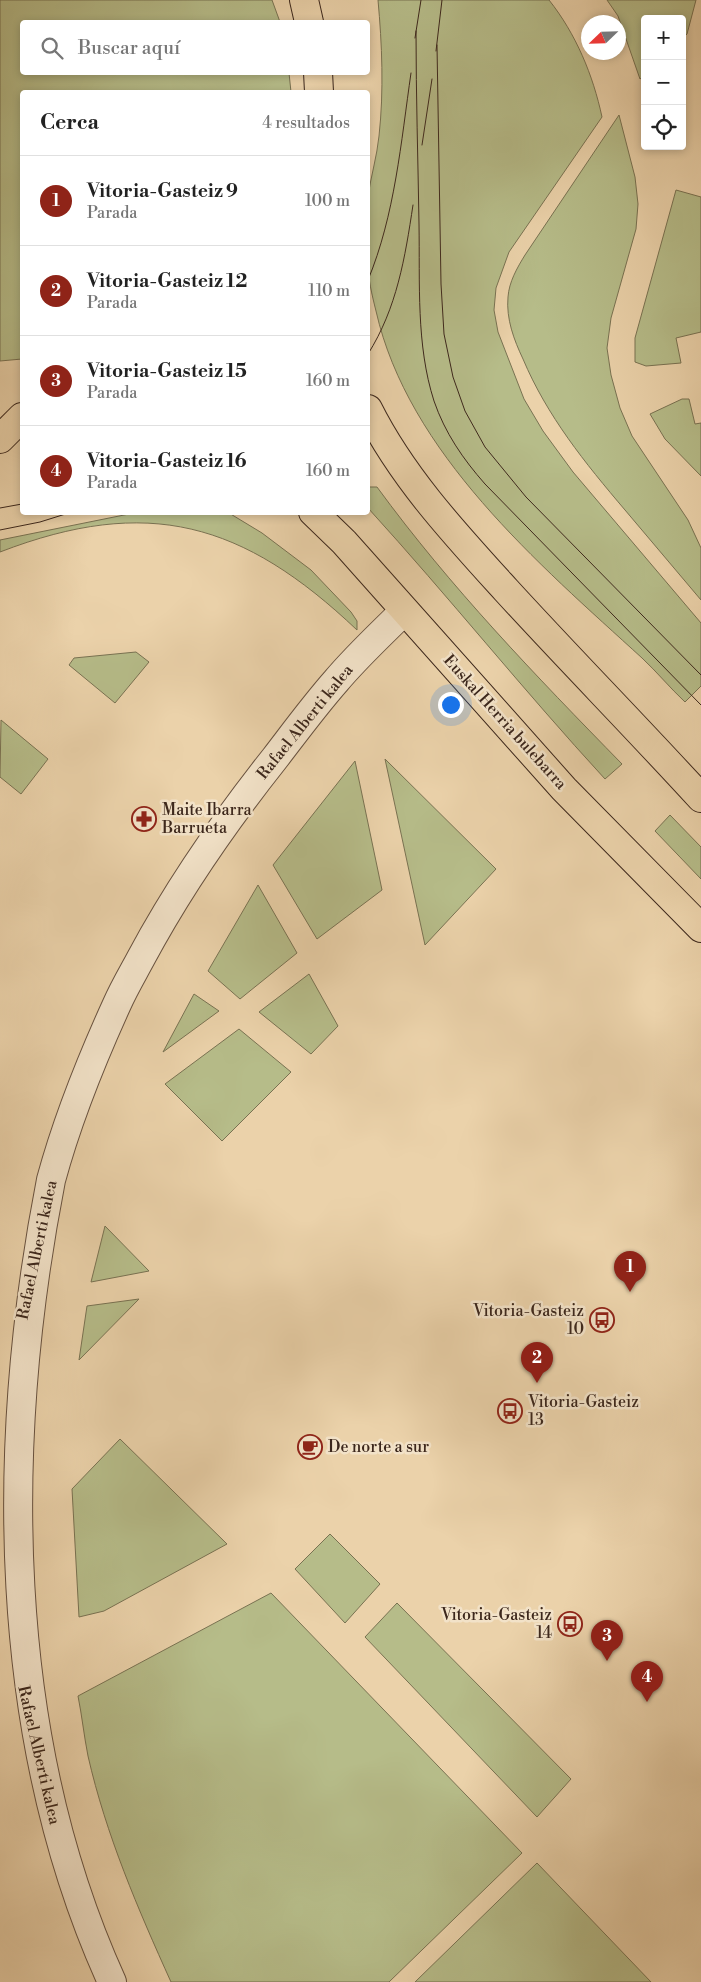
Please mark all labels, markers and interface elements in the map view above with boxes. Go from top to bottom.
north arrow [581,15,626,60]
map controls [641,15,686,150]
button: + [641,15,686,60]
search box [20,20,370,75]
icon: search [38,34,66,62]
text: Buscar aquí [78,36,180,60]
button: − [641,60,686,105]
button: locate [641,105,686,150]
text: Cerca [40,110,99,136]
text: 4 resultados [262,113,350,133]
text: Vitoria-Gasteiz 9 [87,179,238,203]
text: 1 [52,191,60,211]
text: 100 m [305,191,350,211]
text: Parada [87,203,137,223]
text: Vitoria-Gasteiz 12 [87,269,247,293]
text: 2 [51,281,61,301]
text: 110 m [308,281,350,301]
text: Parada [87,293,137,313]
text: Vitoria-Gasteiz 15 [87,359,247,383]
text: 3 [51,371,61,391]
text: 160 m [306,371,350,391]
text: Parada [87,383,137,403]
text: Vitoria-Gasteiz 16 [87,449,246,473]
text: 4 [51,461,61,481]
text: 160 m [306,461,350,481]
text: Parada [87,473,137,493]
street label: Euskal Herria bulebarra [439,650,571,794]
street label: Rafael Alberti kalea [253,660,358,783]
your location [438,692,464,718]
place label: Maite Ibarra Barrueta [161,800,253,838]
pharmacy icon: Maite Ibarra Barrueta [131,806,157,832]
street label: Rafael Alberti kalea [12,1178,62,1321]
pin: 1 [614,1251,646,1292]
place label: Vitoria-Gasteiz 10 [472,1301,584,1339]
bus stop icon: Vitoria-Gasteiz 10 [589,1307,615,1333]
pin: 2 [521,1342,553,1383]
place label: Vitoria-Gasteiz 13 [527,1392,639,1430]
bus stop icon: Vitoria-Gasteiz 13 [497,1398,523,1424]
cafe icon: De norte a sur [297,1434,323,1460]
place label: De norte a sur [328,1437,429,1457]
place label: Vitoria-Gasteiz 14 [440,1605,552,1643]
bus stop icon: Vitoria-Gasteiz 14 [557,1611,583,1637]
pin: 3 [591,1620,623,1661]
pin: 4 [631,1661,663,1702]
street label: Rafael Alberti kalea [13,1684,65,1827]

